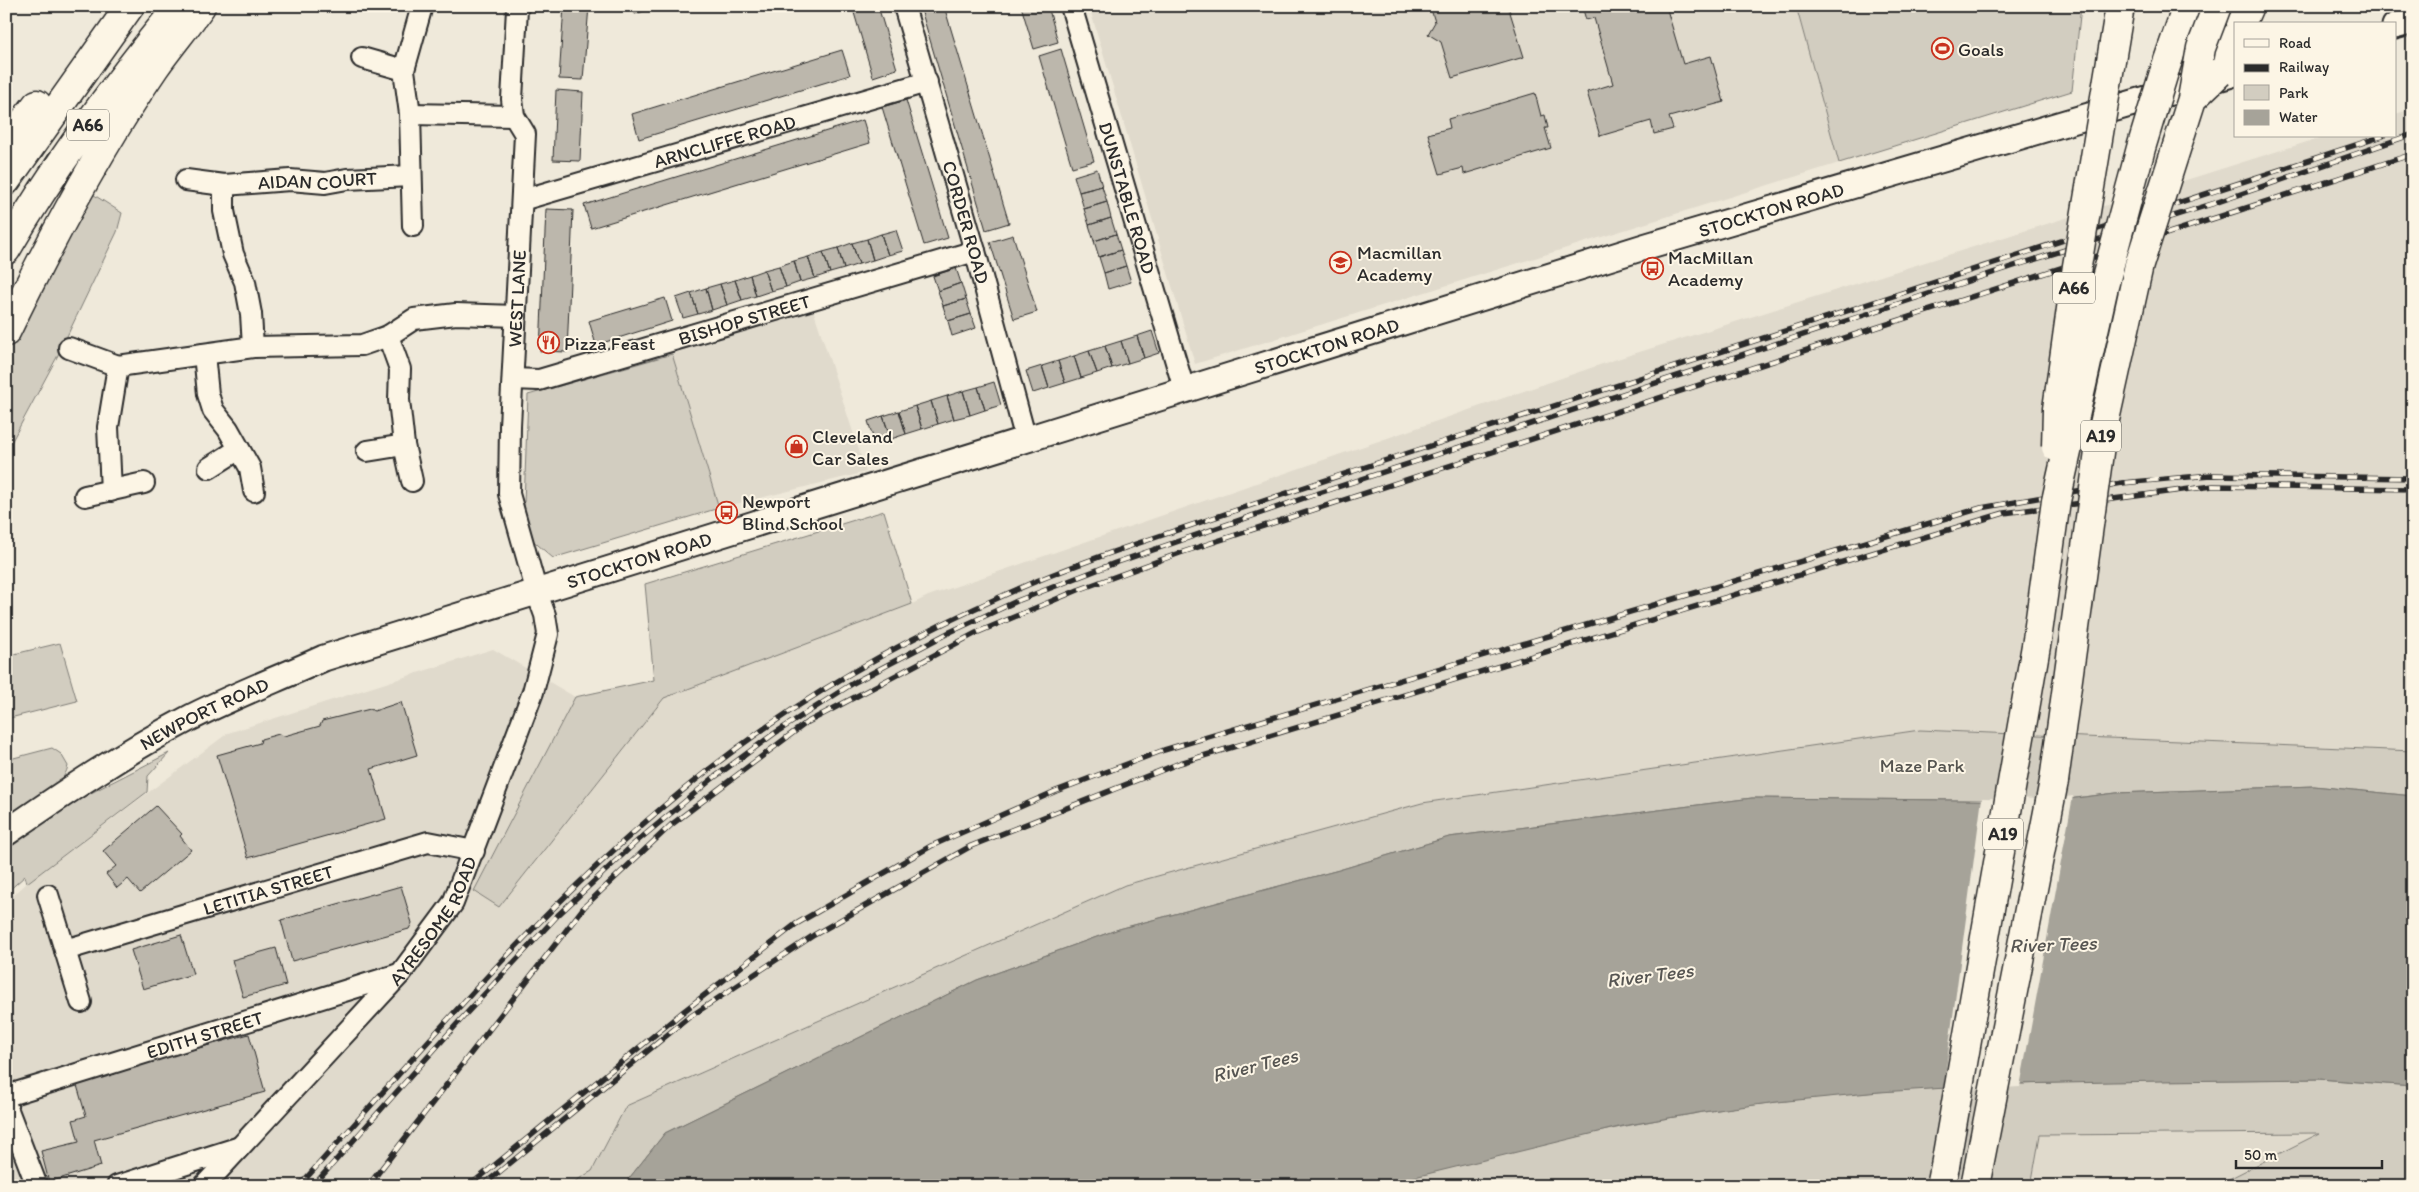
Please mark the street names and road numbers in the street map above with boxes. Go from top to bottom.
road number: A66 [67,110,109,140]
street label: ARNCLIFFE ROAD [651,110,799,173]
street label: DUNSTABLE ROAD [1094,119,1160,277]
street label: CORDER ROAD [937,158,994,286]
street label: AIDAN COURT [257,167,378,195]
street label: STOCKTON ROAD [1696,178,1847,242]
street label: WEST LANE [503,249,531,348]
road number: A66 [2053,272,2095,304]
street label: BISHOP STREET [676,289,813,350]
street label: STOCKTON ROAD [1251,313,1402,380]
road number: A19 [2081,421,2121,452]
street label: STOCKTON ROAD [564,527,714,594]
street label: NEWPORT ROAD [136,672,272,755]
road number: A19 [1983,819,2023,850]
street label: AYRESOME ROAD [384,853,482,990]
street label: LETITIA STREET [200,860,337,920]
street label: EDITH STREET [144,1006,266,1064]

